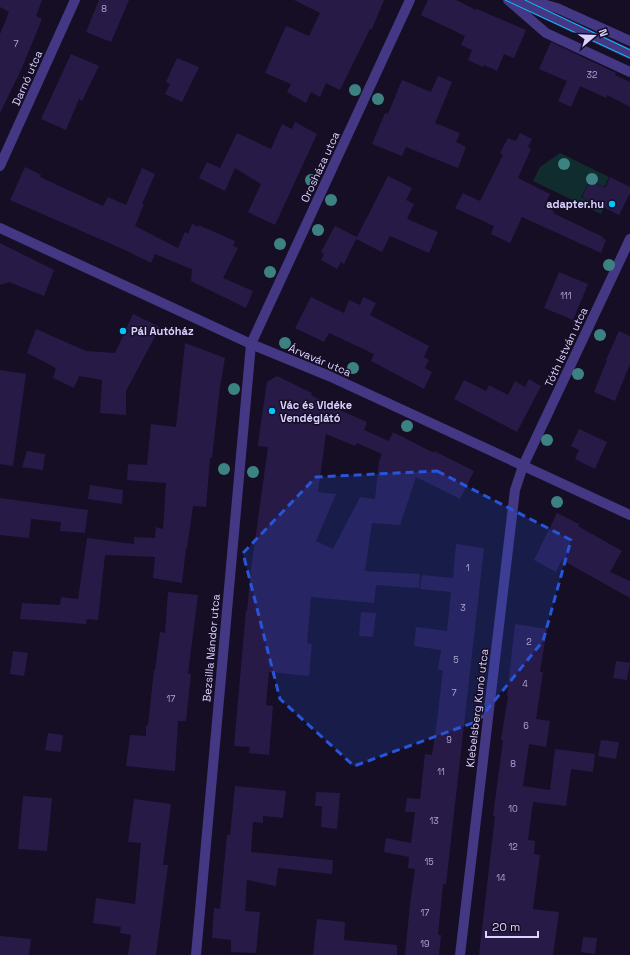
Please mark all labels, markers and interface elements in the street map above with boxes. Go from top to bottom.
house number: 8 [101,3,107,15]
north arrow [574,16,614,56]
text: N [596,27,611,39]
house number: 7 [13,38,19,50]
street label: Darnó utca [9,48,46,108]
house number: 32 [587,69,597,81]
street label: Orosháza utca [298,129,343,205]
place label: adapter.hu [546,197,604,211]
marker: adapter.hu [607,199,617,209]
house number: 111 [560,290,572,302]
street label: Tóth István utca [541,304,591,389]
place label: Pál Autóház [131,324,194,338]
marker: Pál Autóház [118,326,128,336]
street label: Árvavár utca [287,341,354,380]
place label: Vác és Vidéke Vendéglátó [280,398,352,425]
marker: Vác és Vidéke Vendéglátó [267,406,277,416]
house number: 1 [466,562,470,574]
street label: Bezsilla Nándor utca [199,593,223,702]
house number: 3 [460,602,466,614]
house number: 2 [526,636,532,648]
street label: Klebelsberg Kunó utca [463,647,491,768]
house number: 5 [453,654,459,666]
house number: 4 [522,678,528,690]
house number: 7 [451,687,457,699]
house number: 17 [167,693,175,705]
house number: 6 [523,720,529,732]
house number: 9 [446,734,452,746]
house number: 8 [510,758,516,770]
house number: 11 [437,766,445,778]
house number: 10 [508,803,518,815]
house number: 13 [429,815,439,827]
house number: 12 [508,841,518,853]
house number: 15 [424,856,434,868]
house number: 14 [496,872,506,884]
house number: 17 [421,907,429,919]
scale bar [486,913,538,939]
text: 20 m [492,919,520,935]
house number: 19 [420,938,430,950]

